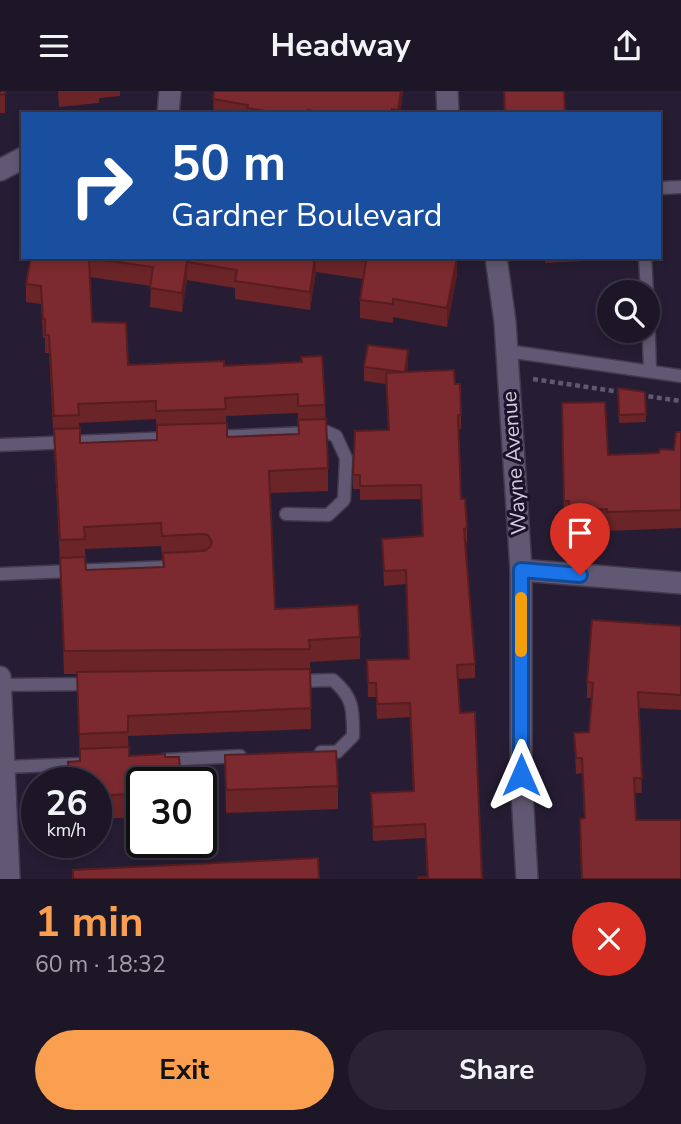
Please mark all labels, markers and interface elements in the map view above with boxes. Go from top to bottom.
text: Headway [271,24,410,67]
icon: menu [35,27,73,65]
icon: share [608,27,646,65]
text: 50 m [171,130,286,197]
icon: right [56,140,147,231]
text: Gardner Boulevard [171,194,443,237]
map controls [597,280,660,343]
button: search [597,280,660,343]
street label: Wayne Avenue [495,390,533,536]
pin [550,503,610,575]
icon: arrive [561,514,599,552]
position arrow [484,738,558,812]
speed limit sign: 30 [126,767,217,858]
text: 26 [45,780,88,827]
text: km/h [47,818,86,842]
text: 1 min [35,894,144,951]
button: close [572,902,646,976]
text: 60 m · 18:32 [35,949,166,980]
button: Exit [35,1030,334,1110]
button: Share [348,1030,646,1110]

